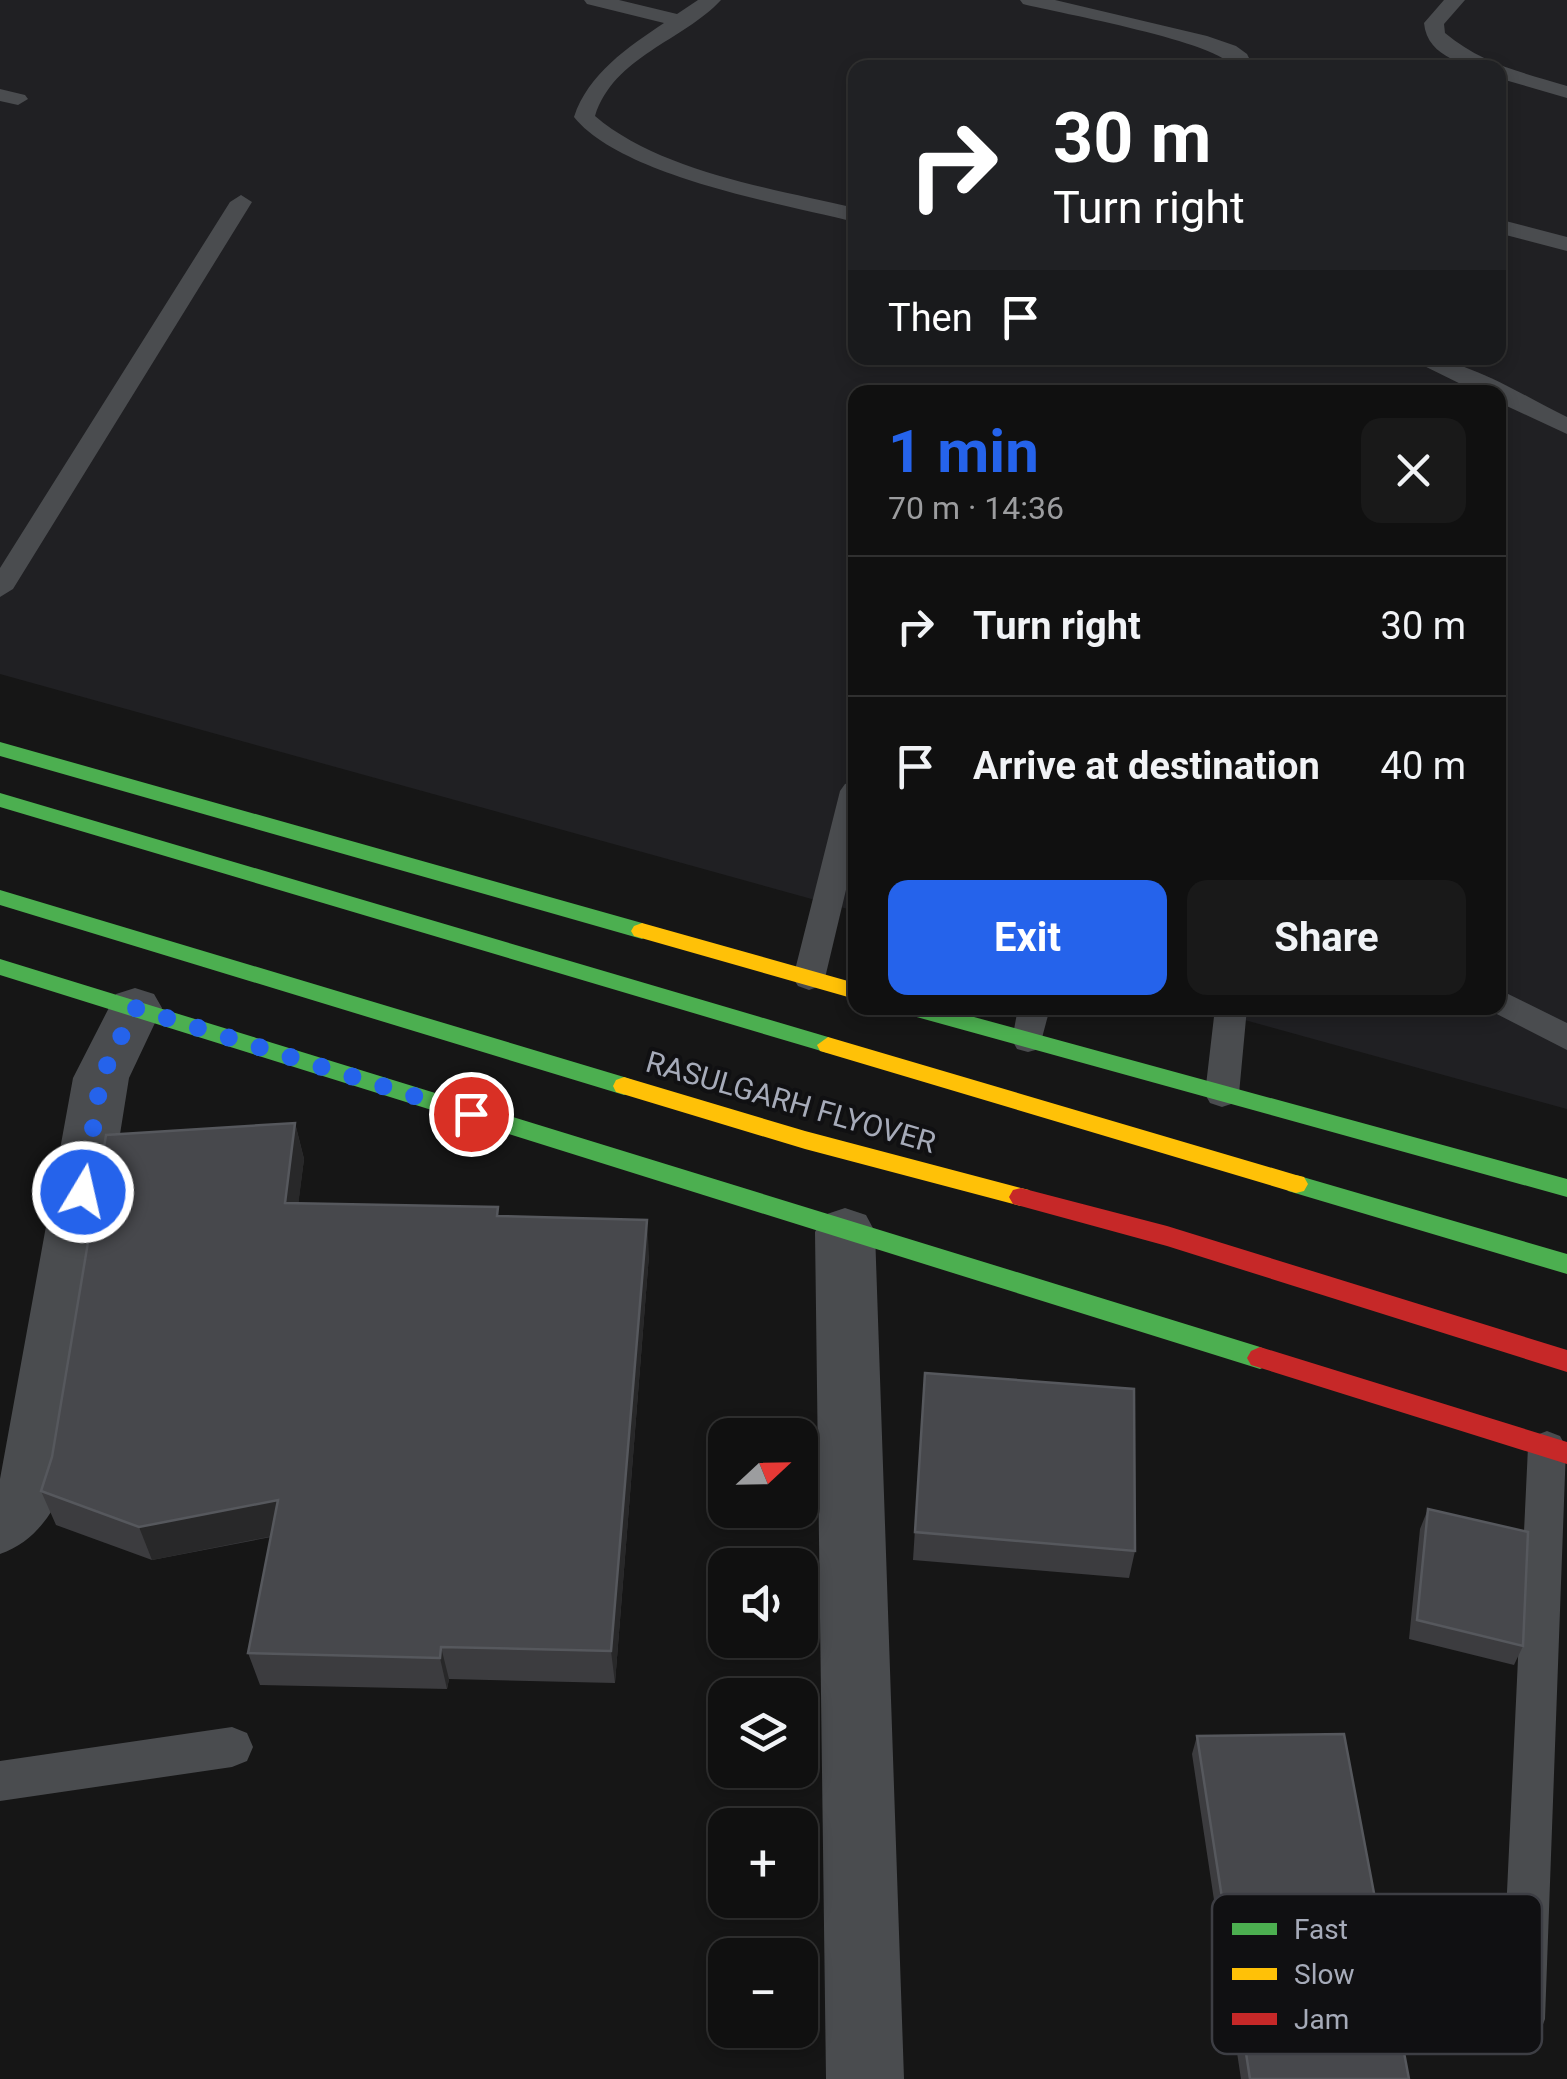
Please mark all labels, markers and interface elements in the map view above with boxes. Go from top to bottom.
text: 30 m [1053,97,1211,179]
icon: right [888,100,1018,230]
text: Turn right [1053,181,1245,234]
icon: arrive [993,290,1048,345]
text: Then [888,296,973,340]
text: 1 min [888,416,1039,487]
button: close [1361,418,1466,523]
text: 70 m · 14:36 [888,489,1064,527]
icon: right [888,599,943,654]
text: Turn right [973,604,1141,648]
text: 30 m [1381,604,1466,648]
icon: arrive [888,739,943,794]
text: Arrive at destination [973,744,1320,788]
text: 40 m [1381,744,1466,788]
button: Exit [888,880,1167,995]
button: Share [1187,880,1466,995]
street label: RASULGARH FLYOVER [642,1044,940,1160]
pin [429,1072,514,1157]
icon: arrive [444,1087,499,1142]
position arrow [31,1140,135,1244]
north arrow [708,1418,818,1528]
map controls [708,1418,818,2048]
button: sound [708,1548,818,1658]
button: layers [708,1678,818,1788]
button: + [708,1808,818,1918]
legend [1212,1894,1542,2054]
text: Fast [1294,1913,1348,1946]
button: − [708,1938,818,2048]
text: Slow [1294,1958,1354,1991]
text: Jam [1294,2003,1349,2036]

